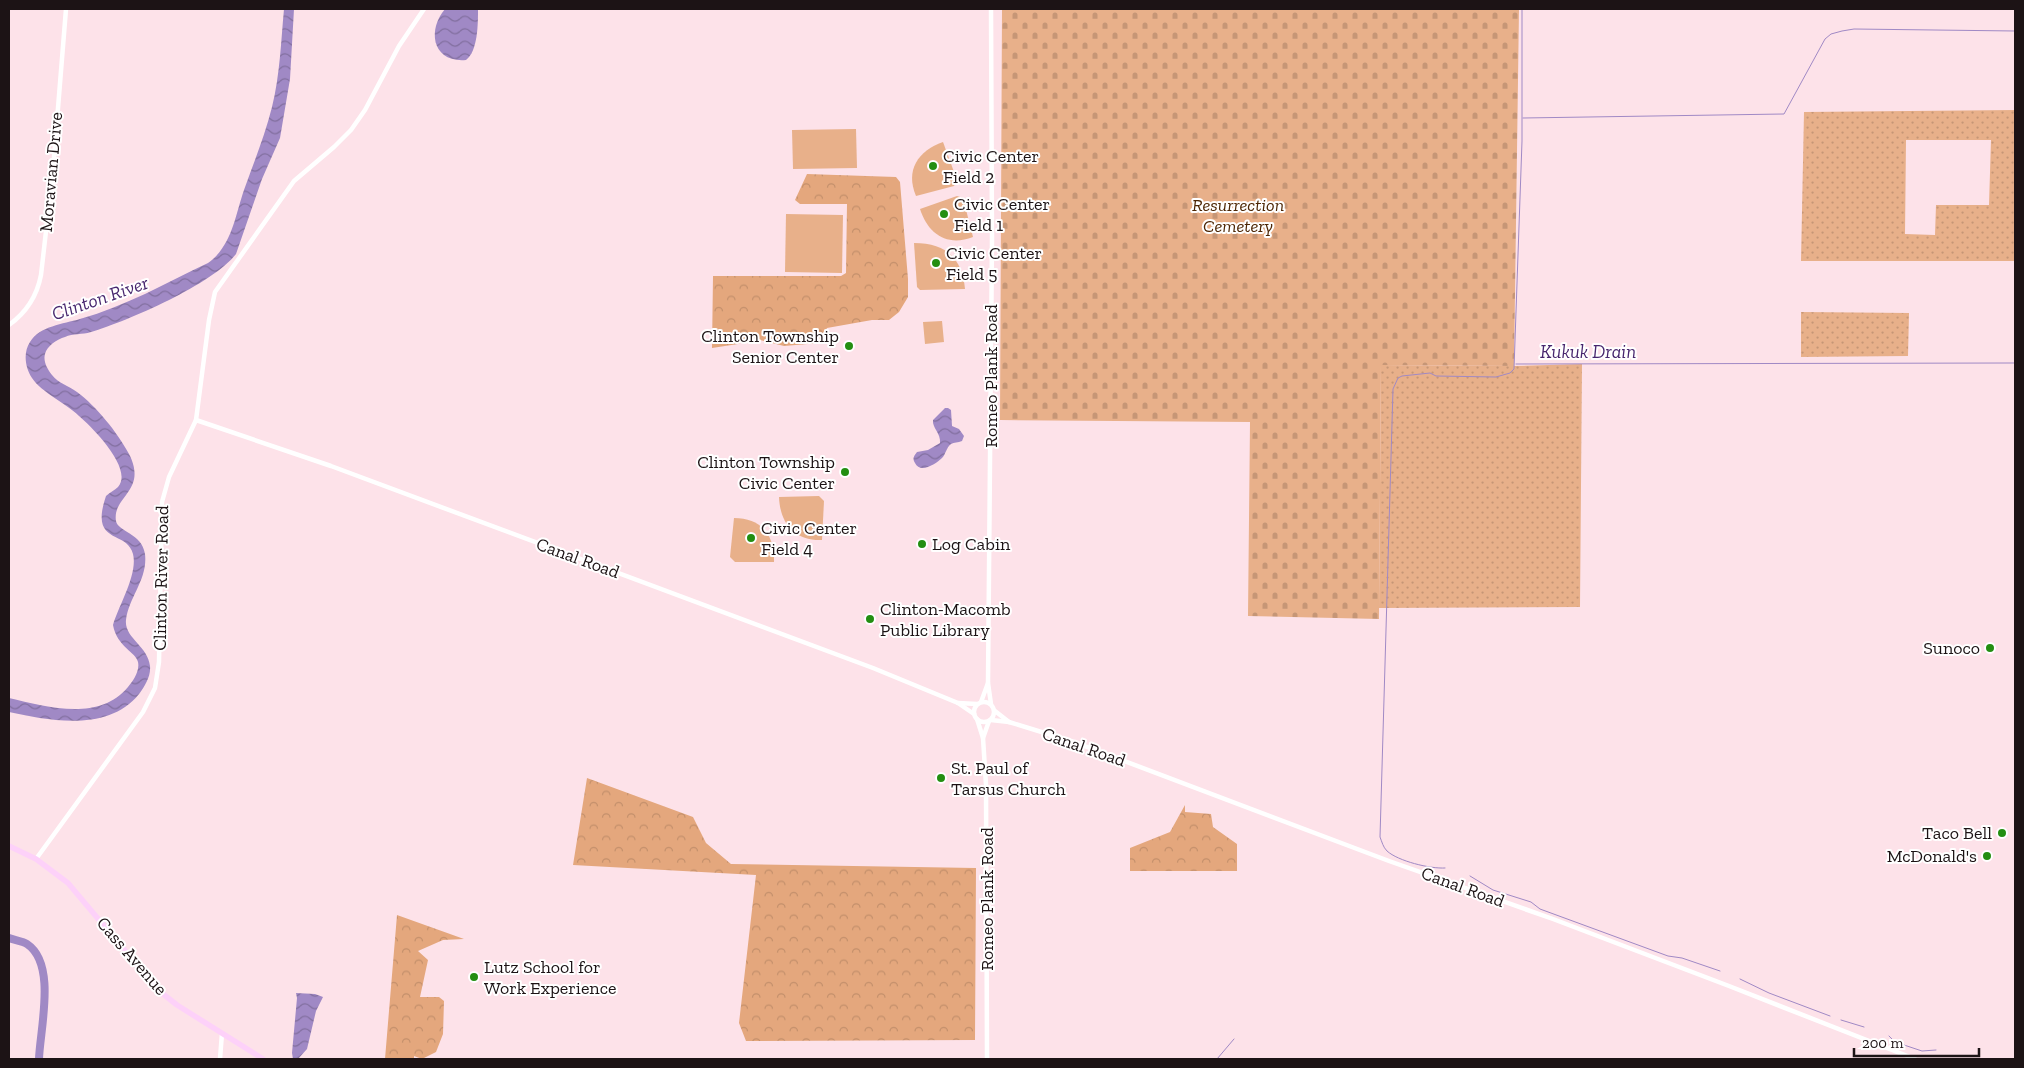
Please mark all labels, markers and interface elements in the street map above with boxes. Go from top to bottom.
street label: Moravian Drive [35,111,67,233]
place label: Civic Center Field 2 [943,145,1039,188]
marker: Civic Center Field 2 [927,160,939,172]
place label: Civic Center Field 1 [954,193,1050,236]
park label: Resurrection Cemetery [1192,194,1284,237]
marker: Civic Center Field 1 [938,208,950,220]
place label: Civic Center Field 5 [946,242,1042,285]
marker: Civic Center Field 5 [930,257,942,269]
water label: Clinton River [49,271,152,325]
street label: Romeo Plank Road [980,304,1002,448]
place label: Clinton Township Senior Center [701,325,839,368]
marker: Clinton Township Senior Center [843,340,855,352]
water label: Kukuk Drain [1540,340,1636,363]
place label: Clinton Township Civic Center [697,451,835,494]
marker: Clinton Township Civic Center [839,466,851,478]
street label: Clinton River Road [149,505,173,651]
place label: Civic Center Field 4 [761,517,857,560]
marker: Civic Center Field 4 [745,532,757,544]
street label: Canal Road [533,533,623,583]
place label: Log Cabin [932,533,1011,555]
marker: Log Cabin [916,538,928,550]
place label: Clinton-Macomb Public Library [880,598,1011,641]
marker: Clinton-Macomb Public Library [864,613,876,625]
place label: Sunoco [1923,637,1980,659]
marker: Sunoco [1984,642,1996,654]
street label: Canal Road [1039,722,1129,772]
place label: St. Paul of Tarsus Church [951,757,1066,800]
marker: St. Paul of Tarsus Church [935,772,947,784]
place label: Taco Bell [1922,822,1992,844]
street label: Romeo Plank Road [976,827,998,971]
marker: Taco Bell [1996,827,2008,839]
place label: McDonald's [1887,845,1977,867]
marker: McDonald's [1981,850,1993,862]
street label: Canal Road [1418,862,1508,912]
street label: Cass Avenue [92,912,172,1000]
place label: Lutz School for Work Experience [484,956,616,999]
marker: Lutz School for Work Experience [468,971,480,983]
scale bar [1854,1026,1979,1058]
text: 200 m [1862,1034,1903,1052]

